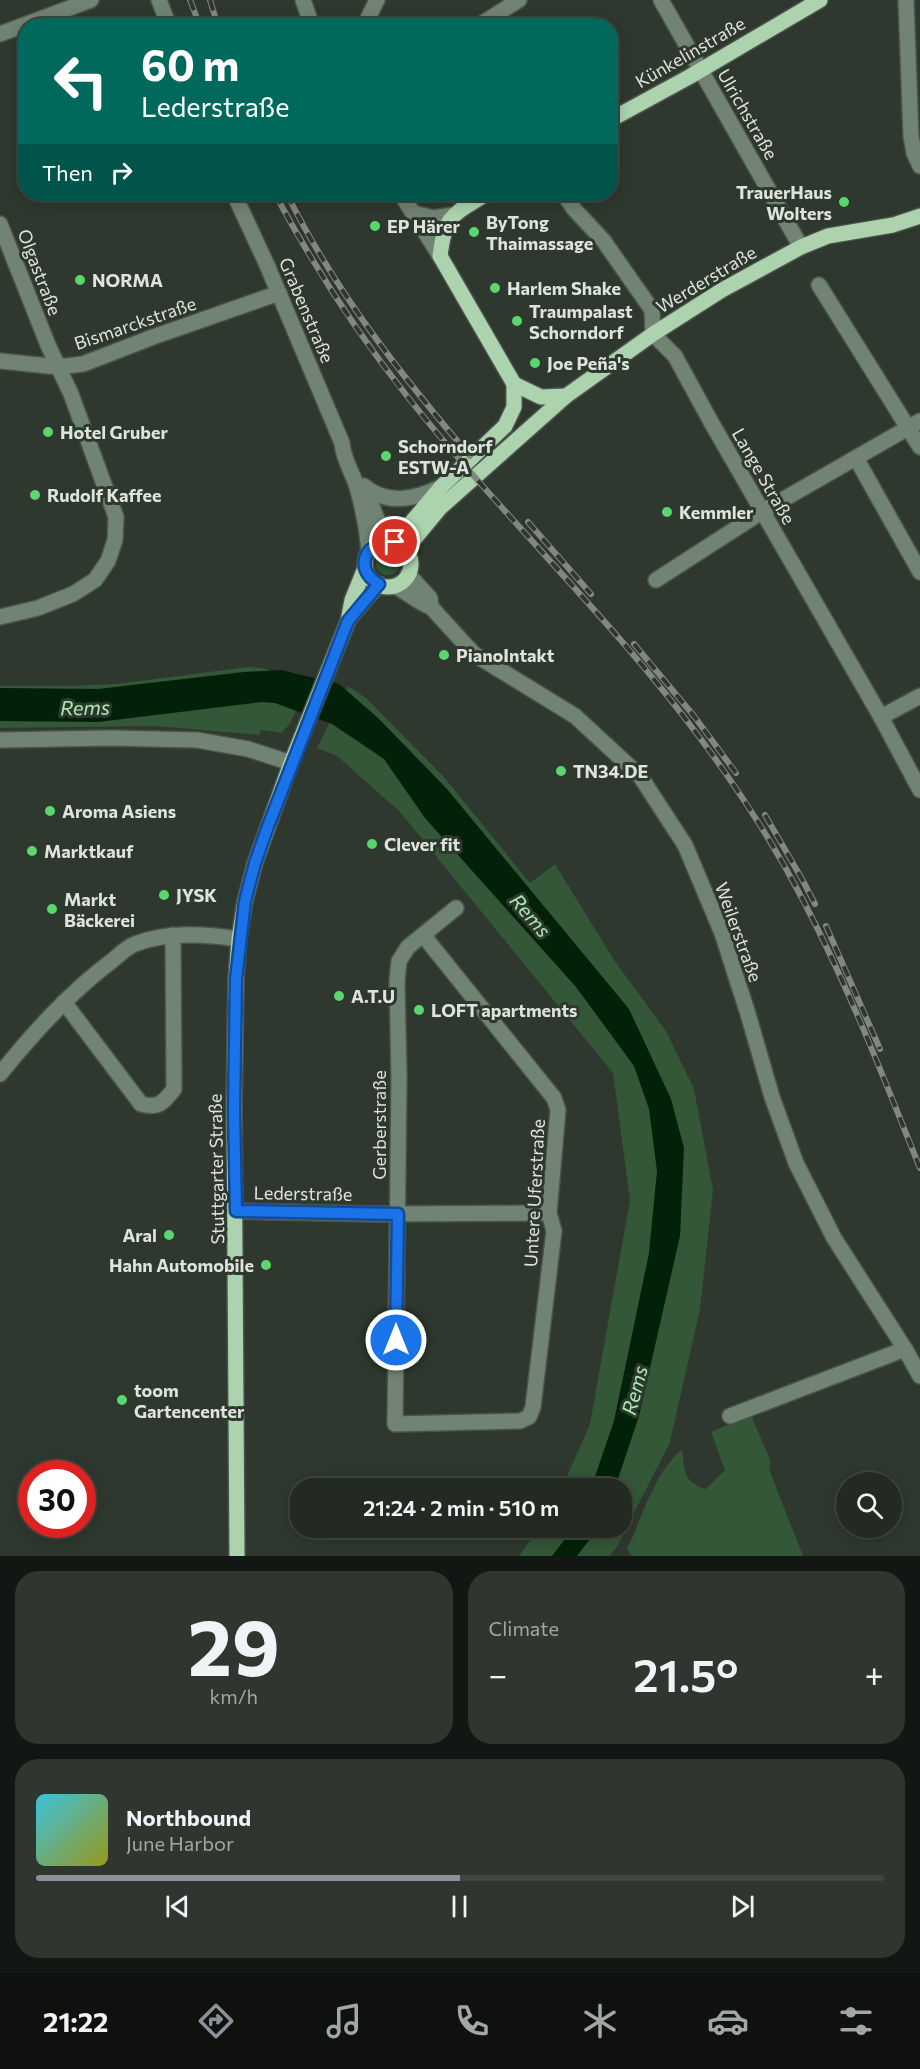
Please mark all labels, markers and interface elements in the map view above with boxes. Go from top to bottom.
street label: Künkelinstraße [631,12,749,92]
text: 60 m [141,38,240,90]
icon: left [42,42,120,120]
street label: Ulrichstraße [713,65,783,163]
text: Lederstraße [141,90,289,123]
icon: right [105,156,138,189]
text: Then [42,159,93,186]
place label: TrauerHaus Wolters [736,181,832,224]
marker: TrauerHaus Wolters [837,195,851,209]
place label: ByTong Thaimassage [486,211,593,254]
place label: EP Härer [387,215,460,237]
marker: EP Härer [368,219,382,233]
marker: ByTong Thaimassage [467,225,481,239]
street label: Olgastraße [13,226,67,318]
street label: Werderstraße [652,241,760,317]
street label: Grabenstraße [275,254,339,366]
place label: NORMA [92,269,163,291]
marker: NORMA [73,273,87,287]
place label: Harlem Shake [507,277,621,299]
marker: Harlem Shake [488,281,502,295]
street label: Bismarckstraße [71,292,199,354]
place label: Traumpalast Schorndorf [529,300,633,343]
marker: Traumpalast Schorndorf [510,314,524,328]
place label: Joe Peña's [547,352,630,374]
marker: Joe Peña's [528,356,542,370]
place label: Hotel Gruber [60,421,168,443]
street label: Lange Straße [728,424,800,528]
marker: Hotel Gruber [41,425,55,439]
place label: Schorndorf ESTW-A [398,435,493,478]
marker: Schorndorf ESTW-A [379,449,393,463]
place label: Rudolf Kaffee [47,484,161,506]
marker: Rudolf Kaffee [28,488,42,502]
place label: Kemmler [679,501,754,523]
marker: Kemmler [660,505,674,519]
pin [369,516,420,567]
icon: arrive [378,525,411,558]
place label: PianoIntakt [456,644,555,666]
marker: PianoIntakt [437,648,451,662]
water label: Rems [60,695,110,719]
place label: TN34.DE [573,760,648,782]
marker: TN34.DE [554,764,568,778]
place label: Aroma Asiens [62,800,176,822]
marker: Aroma Asiens [43,804,57,818]
place label: Clever fit [384,833,461,855]
marker: Clever fit [365,837,379,851]
place label: Marktkauf [44,840,134,862]
marker: Marktkauf [25,844,39,858]
street label: Weilerstraße [711,879,767,985]
place label: JYSK [176,884,217,906]
place label: Markt Bäckerei [64,888,135,931]
marker: JYSK [157,888,171,902]
water label: Rems [506,888,556,942]
marker: Markt Bäckerei [45,902,59,916]
place label: A.T.U [351,985,395,1007]
marker: A.T.U [332,989,346,1003]
place label: LOFT apartments [431,999,578,1021]
marker: LOFT apartments [412,1003,426,1017]
street label: Gerberstraße [368,1070,390,1180]
street label: Stuttgarter Straße [204,1093,228,1245]
street label: Untere Uferstraße [519,1118,549,1268]
street label: Lederstraße [253,1181,353,1205]
place label: Aral [122,1224,157,1246]
marker: Aral [162,1228,176,1242]
place label: Hahn Automobile [109,1254,254,1276]
marker: Hahn Automobile [259,1258,273,1272]
position arrow [364,1308,428,1372]
water label: Rems [616,1363,652,1417]
place label: toom Gartencenter [134,1379,245,1422]
marker: toom Gartencenter [115,1393,129,1407]
speed limit sign: 30 [18,1460,96,1538]
map controls [836,1472,902,1538]
button: search [836,1472,902,1538]
text: 21:24 · 2 min · 510 m [363,1494,559,1521]
text: 29 [188,1597,280,1692]
text: Climate [489,1616,559,1640]
text: 21.5° [633,1646,739,1701]
text: − [489,1653,507,1694]
text: + [865,1653,884,1694]
text: km/h [209,1684,258,1708]
text: Northbound [126,1804,251,1831]
text: June Harbor [126,1831,234,1855]
icon: previous [161,1890,194,1923]
icon: pause [443,1890,476,1923]
icon: next [726,1890,759,1923]
icon: directions [195,2000,237,2042]
icon: music [323,2000,365,2042]
icon: phone [451,2000,493,2042]
icon: climate [579,2000,621,2042]
icon: car [707,2000,749,2042]
icon: filters [835,2000,877,2042]
text: 21:22 [43,2005,108,2038]

